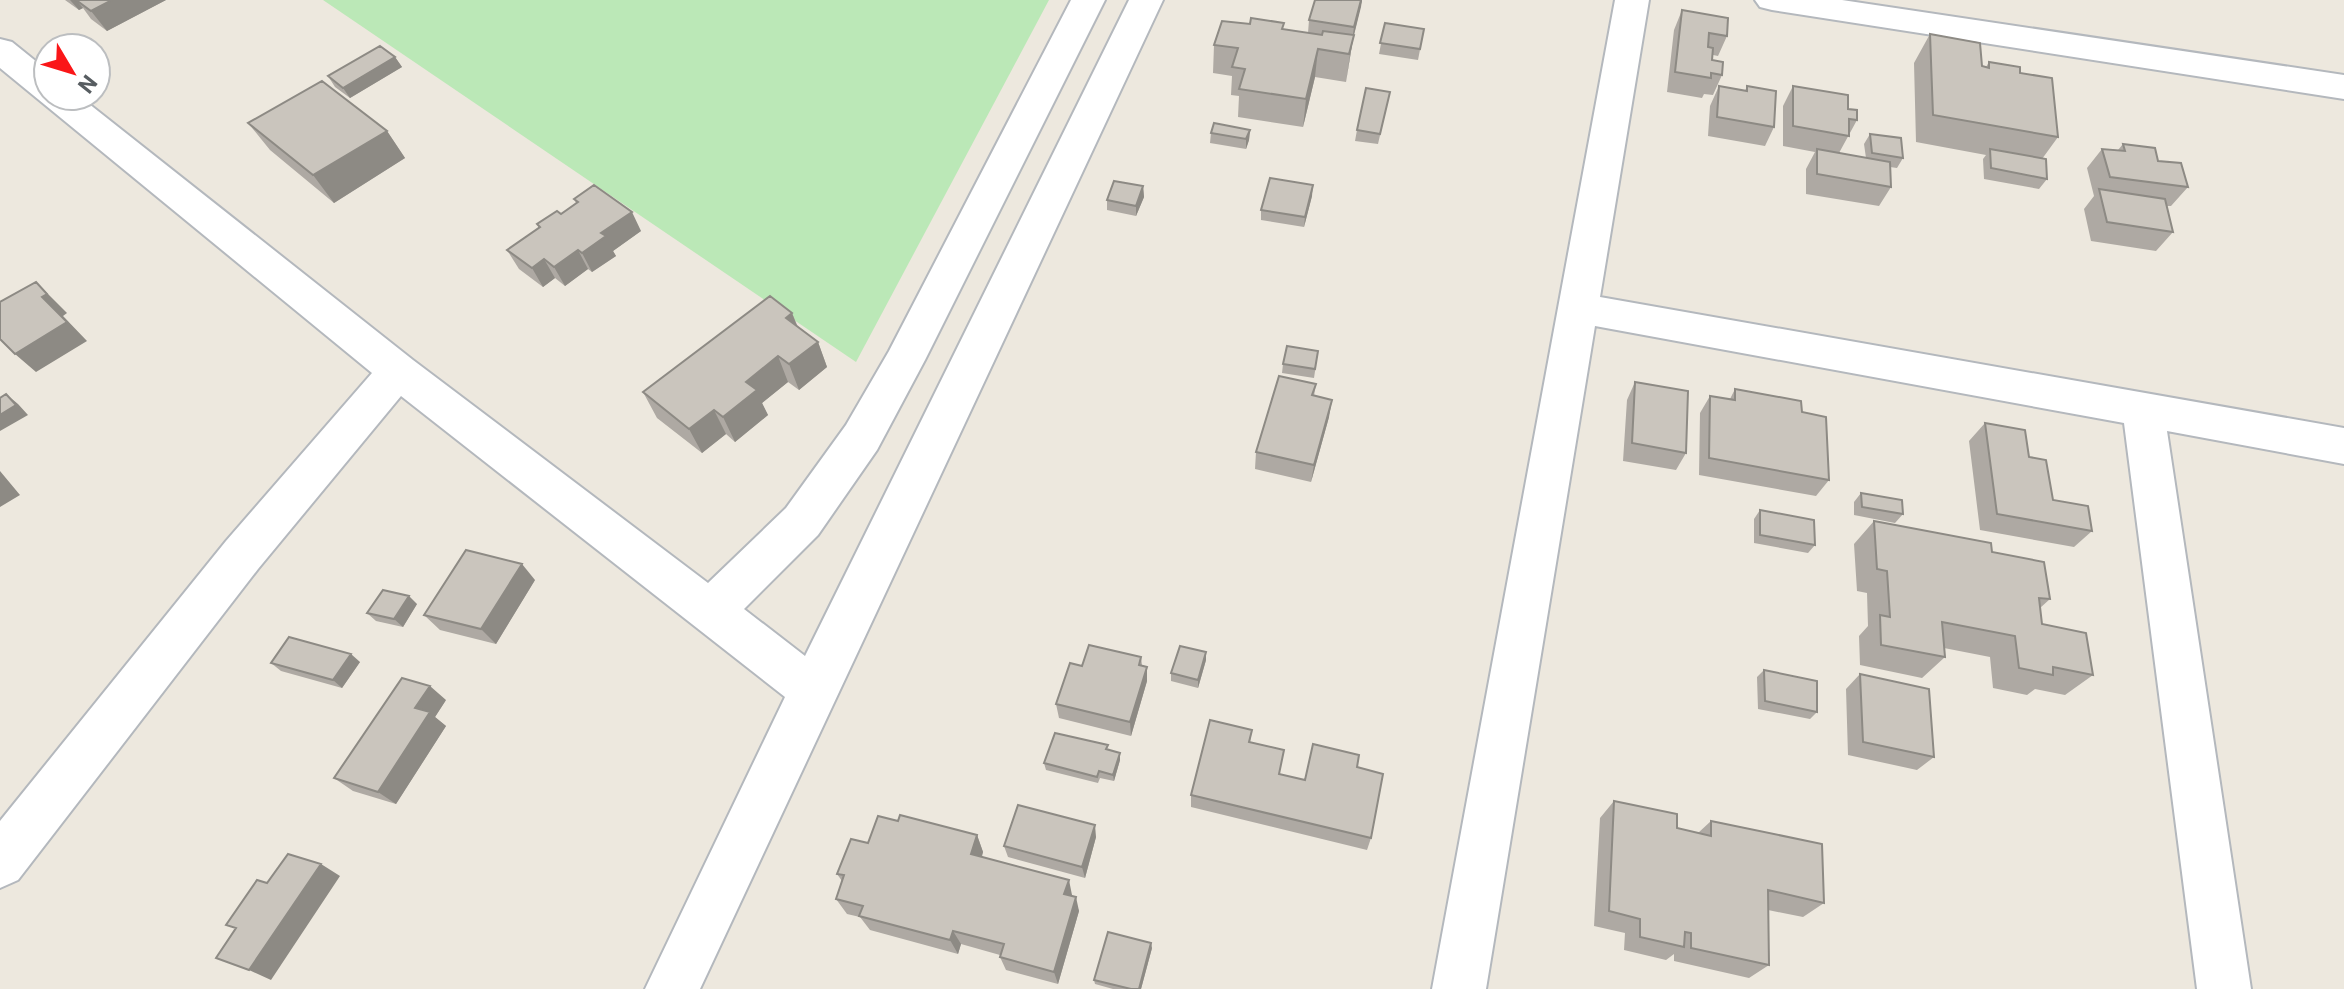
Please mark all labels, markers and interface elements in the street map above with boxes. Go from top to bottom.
north arrow [32,32,112,112]
text: N [73,70,102,98]

